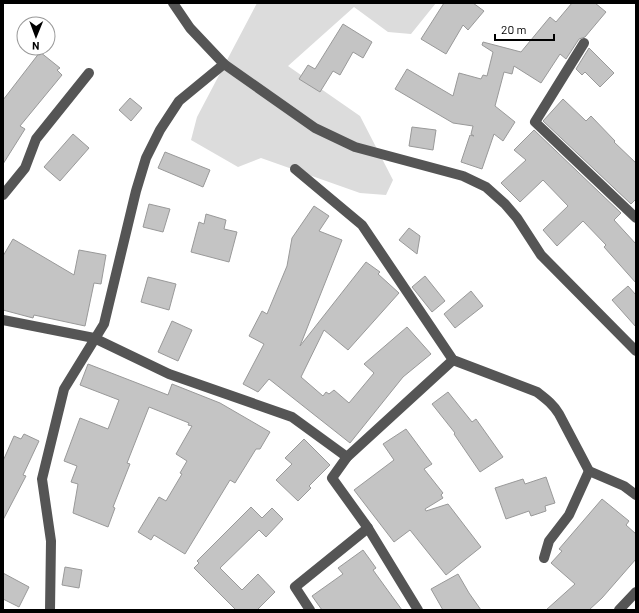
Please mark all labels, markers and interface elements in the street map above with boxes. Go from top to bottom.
north arrow [16,16,56,56]
scale bar [495,16,554,42]
text: 20 m [501,22,527,36]
text: N [32,40,40,53]

